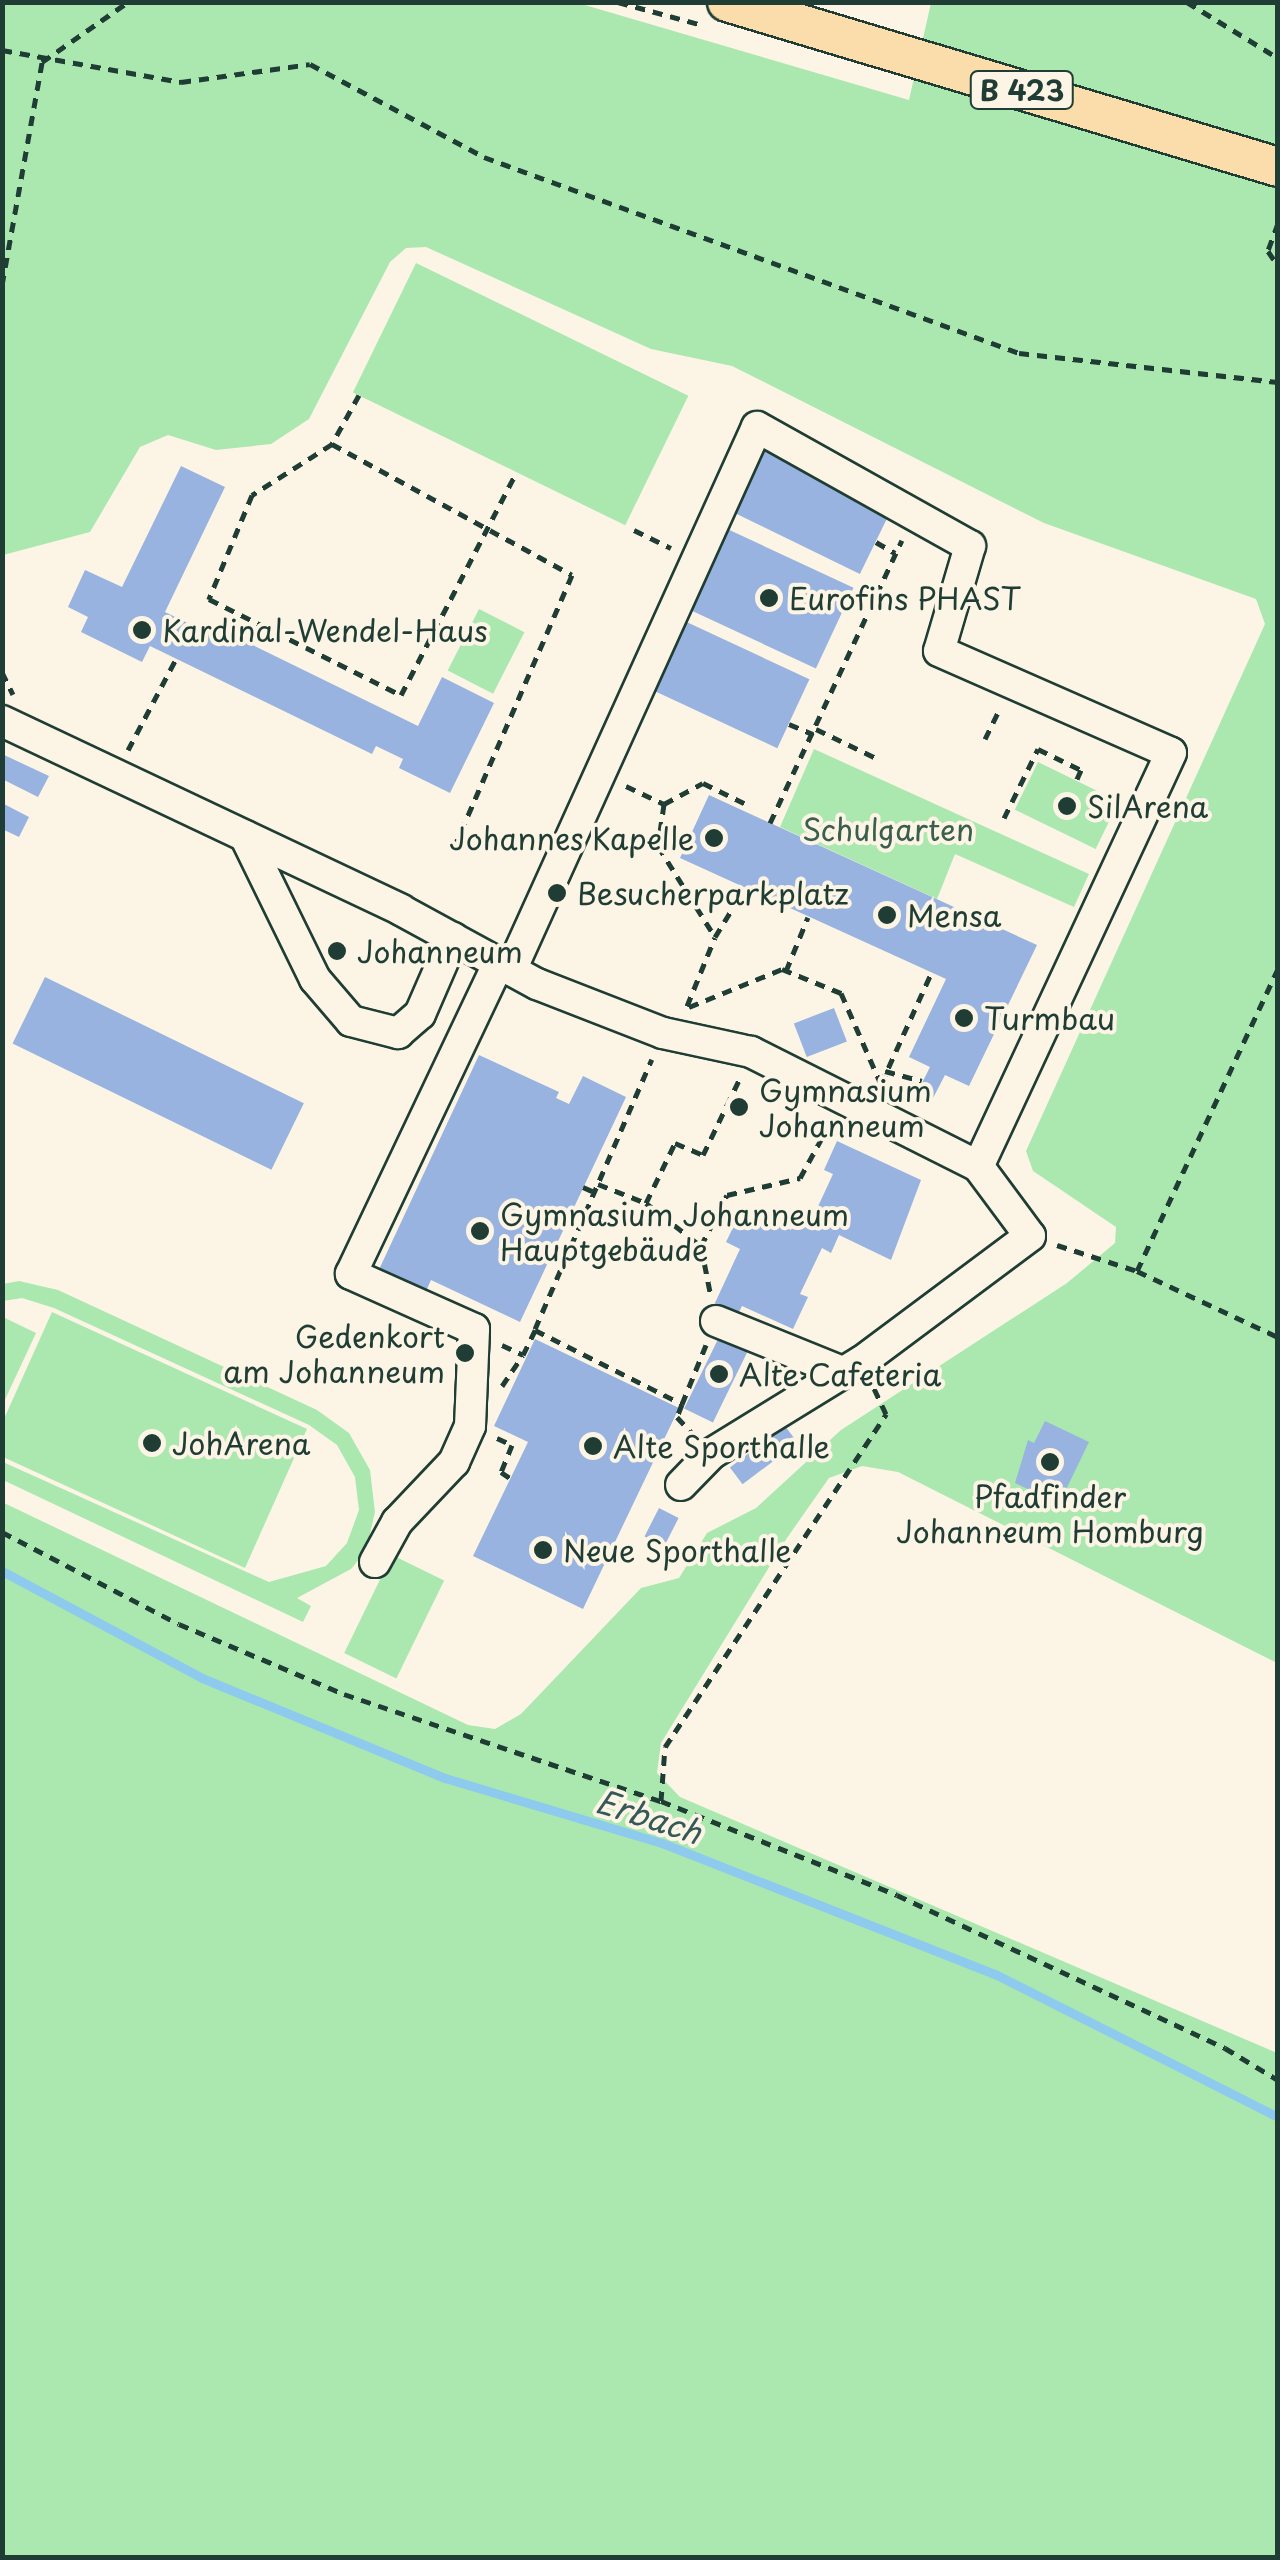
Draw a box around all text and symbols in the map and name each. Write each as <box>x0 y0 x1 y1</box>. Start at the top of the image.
road number: B 423 <box>967 67 1077 113</box>
place label: Eurofins PHAST <box>789 580 1021 616</box>
marker: Eurofins PHAST <box>758 587 780 609</box>
place label: Kardinal-Wendel-Haus <box>162 612 488 648</box>
marker: Kardinal-Wendel-Haus <box>131 619 153 641</box>
place label: SilArena <box>1087 788 1208 824</box>
marker: SilArena <box>1056 795 1078 817</box>
park label: Schulgarten <box>802 811 974 847</box>
place label: Johannes Kapelle <box>446 820 694 856</box>
marker: Johannes Kapelle <box>703 827 725 849</box>
place label: Besucherparkplatz <box>577 875 849 911</box>
marker: Besucherparkplatz <box>546 882 568 904</box>
place label: Mensa <box>907 897 1001 933</box>
marker: Mensa <box>876 904 898 926</box>
place label: Johanneum <box>357 933 523 969</box>
marker: Johanneum <box>326 940 348 962</box>
place label: Turmbau <box>984 1000 1115 1036</box>
marker: Turmbau <box>953 1007 975 1029</box>
place label: Gymnasium Johanneum <box>759 1072 932 1142</box>
marker: Gymnasium Johanneum <box>728 1096 750 1118</box>
place label: Gymnasium Johanneum Hauptgebäude <box>500 1196 848 1266</box>
marker: Gymnasium Johanneum Hauptgebäude <box>469 1220 491 1242</box>
place label: Gedenkort am Johanneum <box>224 1318 445 1388</box>
marker: Gedenkort am Johanneum <box>454 1342 476 1364</box>
place label: Alte Cafeteria <box>739 1356 943 1392</box>
marker: Alte Cafeteria <box>708 1363 730 1385</box>
place label: JohArena <box>172 1425 310 1461</box>
place label: Alte Sporthalle <box>613 1428 831 1464</box>
marker: JohArena <box>141 1432 163 1454</box>
marker: Alte Sporthalle <box>582 1435 604 1457</box>
marker: Pfadfinder Johanneum Homburg <box>1039 1451 1061 1473</box>
place label: Pfadfinder Johanneum Homburg <box>896 1478 1204 1548</box>
place label: Neue Sporthalle <box>563 1532 792 1568</box>
marker: Neue Sporthalle <box>532 1539 554 1561</box>
water label: Erbach <box>592 1781 706 1851</box>

